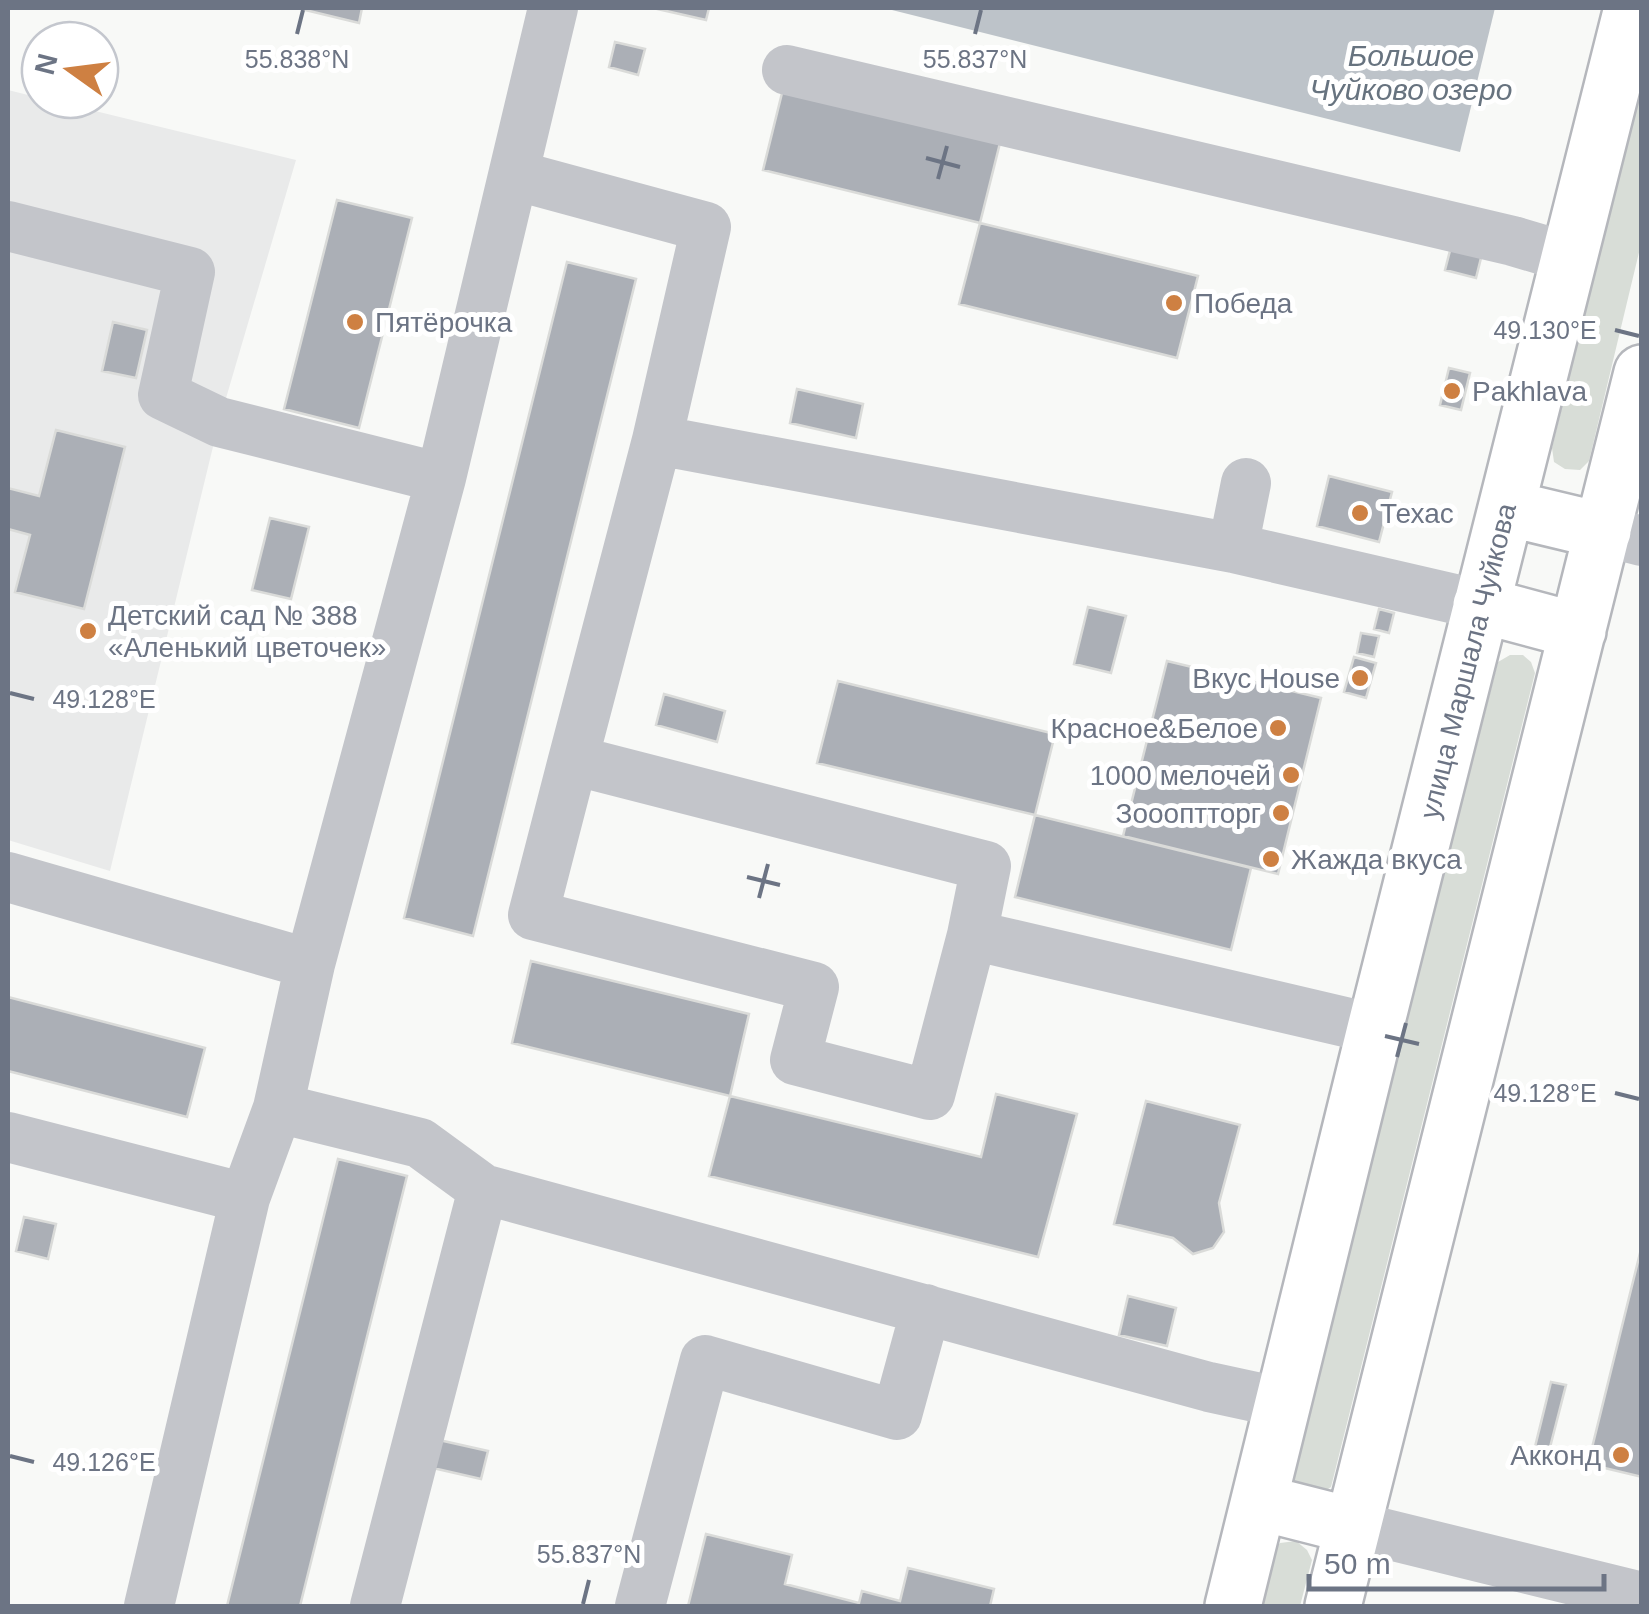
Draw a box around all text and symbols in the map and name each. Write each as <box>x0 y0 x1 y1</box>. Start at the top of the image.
north arrow <box>20 20 120 120</box>
water label: Большое Чуйково озеро <box>1310 39 1512 106</box>
text: 55.838°N <box>245 45 349 73</box>
text: 55.837°N <box>923 45 1027 73</box>
text: N <box>29 51 64 78</box>
place label: Победа <box>1194 288 1293 319</box>
marker: Победа <box>1163 292 1185 314</box>
place label: Пятёрочка <box>375 307 513 338</box>
marker: Пятёрочка <box>344 311 366 333</box>
text: 49.130°E <box>1493 316 1597 344</box>
place label: Pakhlava <box>1472 376 1588 407</box>
marker: Pakhlava <box>1441 380 1463 402</box>
place label: Техас <box>1380 498 1454 529</box>
street label: улица Маршала Чуйкова <box>1414 500 1522 822</box>
marker: Техас <box>1349 502 1371 524</box>
place label: Детский сад № 388 «Аленький цветочек» <box>108 600 386 663</box>
marker: Детский сад № 388 «Аленький цветочек» <box>77 620 99 642</box>
place label: Вкус House <box>1192 663 1340 694</box>
marker: Вкус House <box>1349 667 1371 689</box>
text: 49.128°E <box>52 685 156 713</box>
place label: Красное&Белое <box>1050 713 1258 744</box>
marker: Красное&Белое <box>1267 717 1289 739</box>
place label: 1000 мелочей <box>1090 760 1271 791</box>
marker: 1000 мелочей <box>1280 764 1302 786</box>
place label: Зоооптторг <box>1116 798 1261 829</box>
marker: Зоооптторг <box>1270 802 1292 824</box>
place label: Жажда вкуса <box>1291 844 1462 875</box>
marker: Жажда вкуса <box>1260 848 1282 870</box>
text: 49.128°E <box>1493 1079 1597 1107</box>
place label: Акконд <box>1510 1440 1601 1471</box>
marker: Акконд <box>1610 1444 1632 1466</box>
text: 49.126°E <box>52 1448 156 1476</box>
scale bar <box>1309 1529 1604 1591</box>
text: 55.837°N <box>537 1540 641 1568</box>
text: 50 m <box>1324 1547 1391 1580</box>

